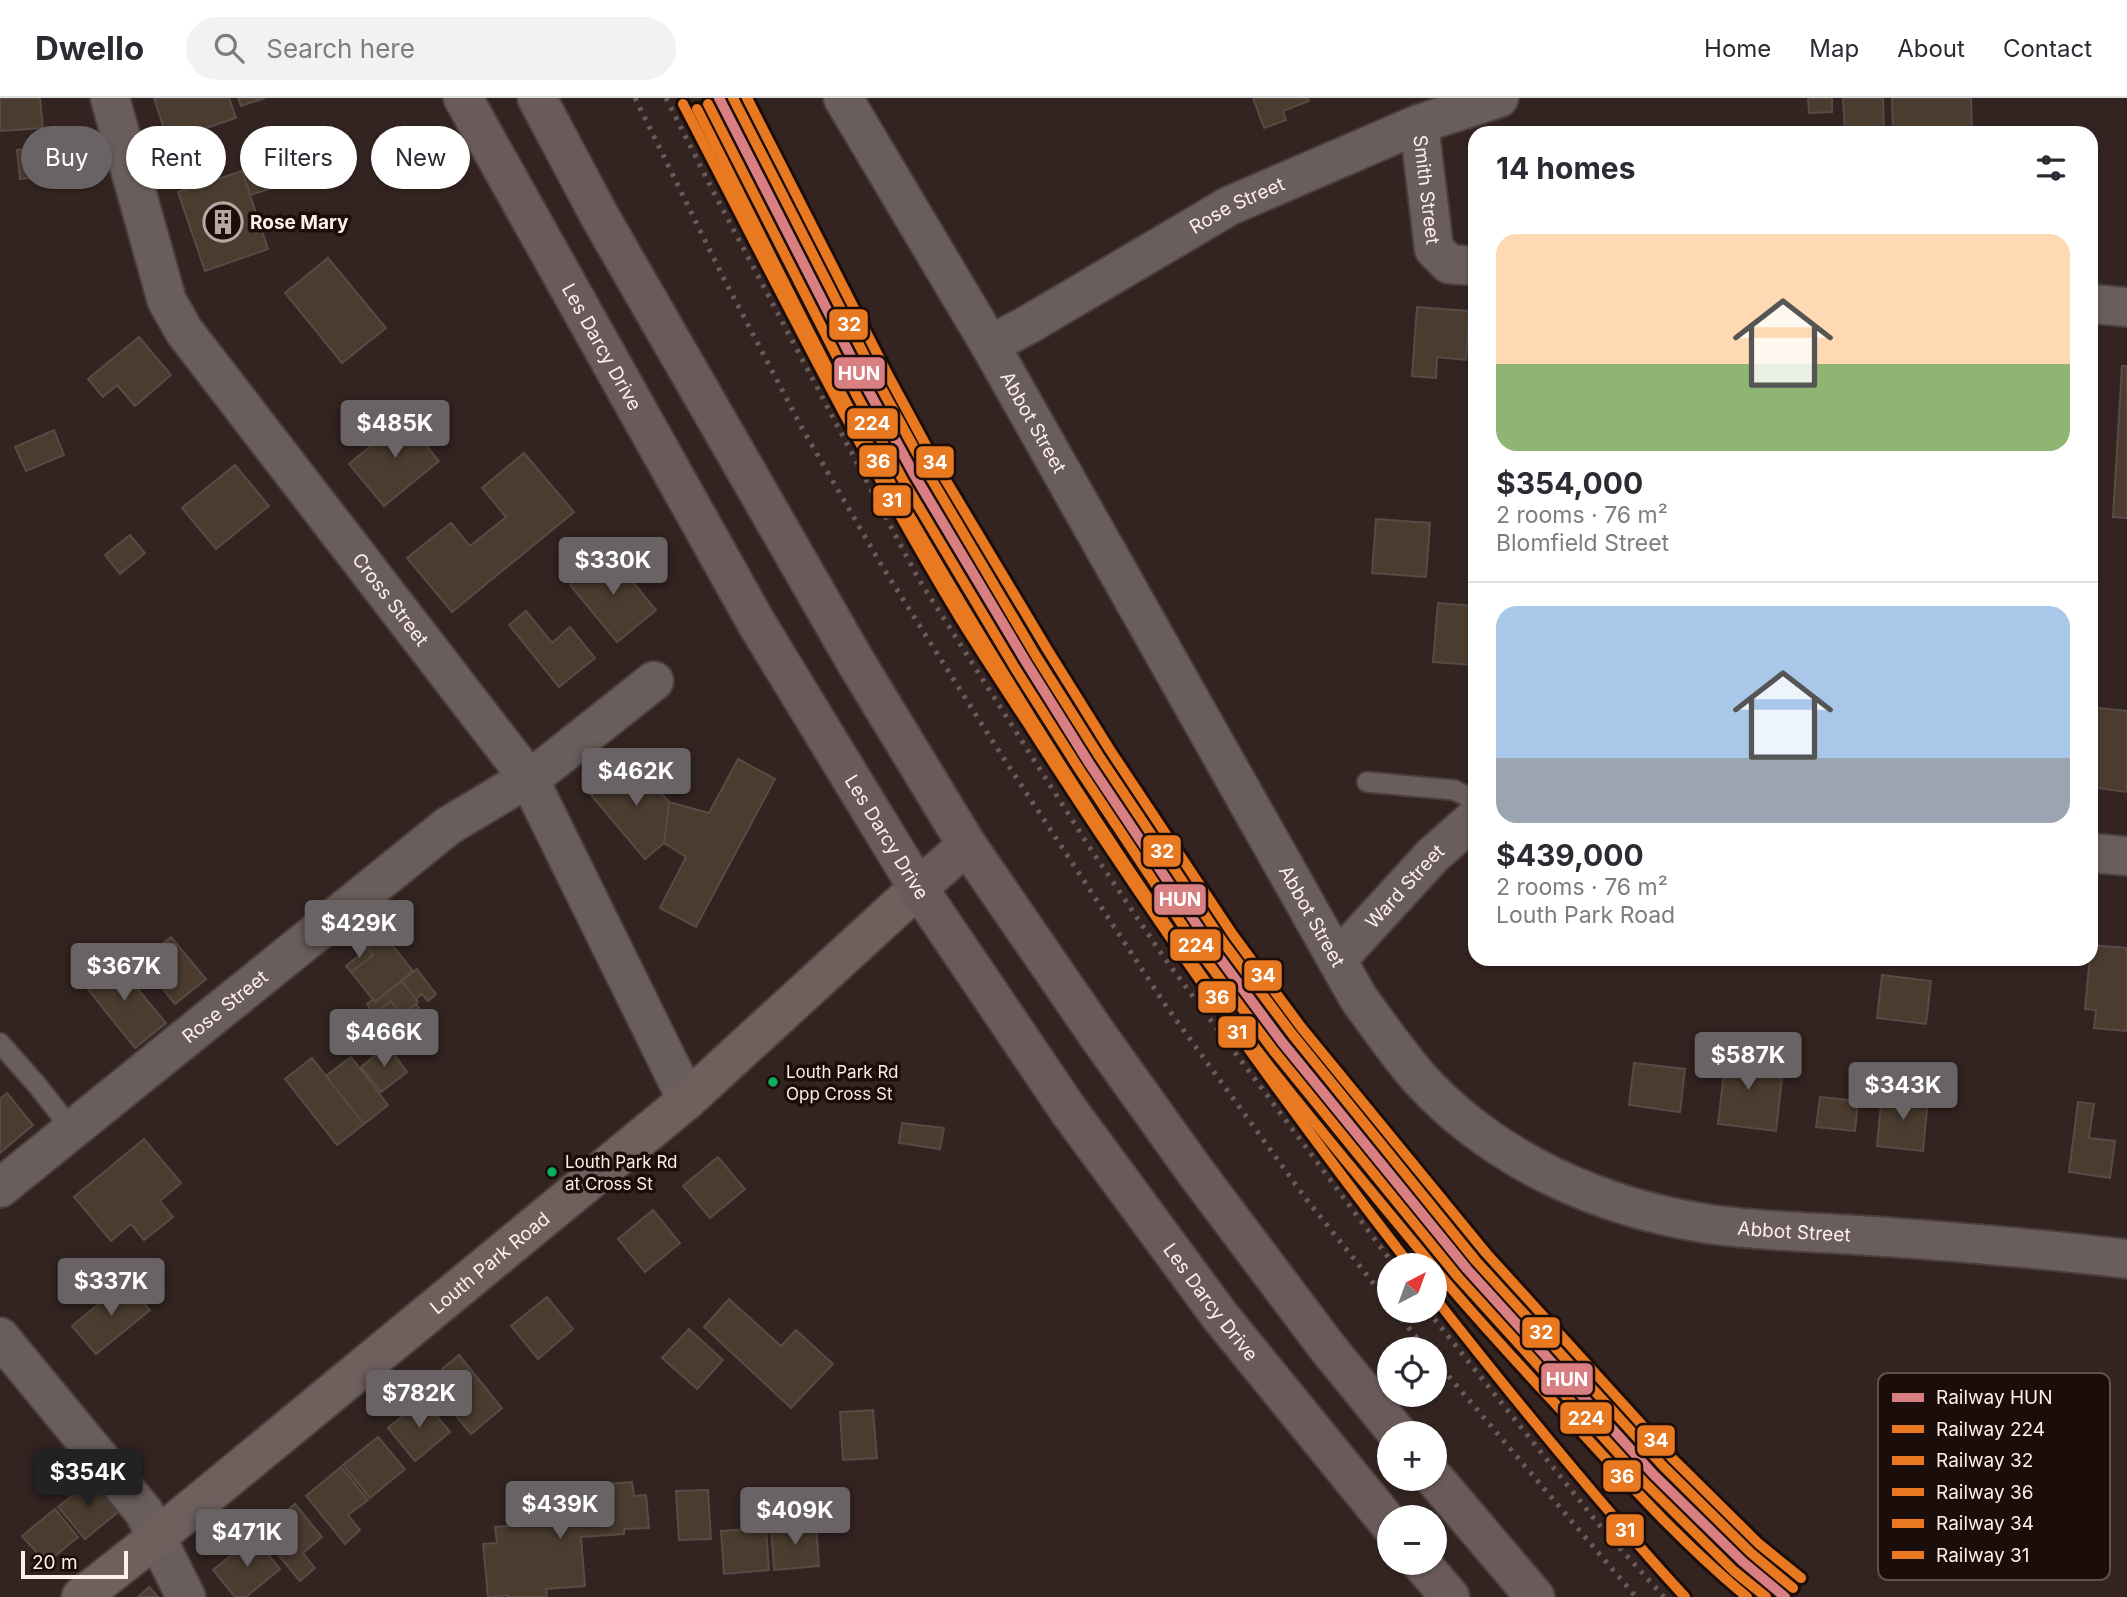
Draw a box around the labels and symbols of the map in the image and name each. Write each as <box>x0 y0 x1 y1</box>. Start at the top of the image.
street label: Smith Street <box>1409 134 1445 245</box>
street label: Rose Street <box>1185 172 1288 238</box>
building icon: Rose Mary <box>202 201 244 243</box>
place label: Rose Mary <box>250 211 349 234</box>
street label: Les Darcy Drive <box>557 279 647 414</box>
line badge: 32 <box>828 308 869 341</box>
text: 32 <box>837 313 861 336</box>
line badge: HUN <box>833 356 886 390</box>
text: HUN <box>838 362 880 385</box>
street label: Abbot Street <box>996 367 1071 477</box>
pin: $485K <box>346 400 444 460</box>
line badge: 224 <box>846 407 899 440</box>
text: 224 <box>854 412 890 435</box>
line badge: 36 <box>858 444 898 478</box>
line badge: 34 <box>915 445 955 479</box>
text: 36 <box>866 450 890 473</box>
text: 34 <box>922 451 948 474</box>
line badge: 31 <box>872 484 912 517</box>
text: 31 <box>882 489 902 512</box>
pin: $330K <box>564 538 662 597</box>
street label: Cross Street <box>348 548 434 650</box>
pin: $462K <box>587 748 685 808</box>
street label: Les Darcy Drive <box>840 770 934 904</box>
line badge: 32 <box>1142 834 1182 868</box>
street label: Ward Street <box>1360 839 1449 933</box>
text: 32 <box>1150 840 1174 863</box>
street label: Abbot Street <box>1274 861 1350 971</box>
line badge: HUN <box>1153 883 1207 916</box>
text: HUN <box>1159 888 1201 911</box>
pin: $429K <box>310 900 408 960</box>
line badge: 224 <box>1169 928 1222 962</box>
text: 224 <box>1178 934 1214 957</box>
pin: $367K <box>75 944 173 1003</box>
line badge: 34 <box>1243 959 1283 992</box>
text: 34 <box>1250 964 1276 987</box>
street label: Rose Street <box>177 965 272 1048</box>
line badge: 36 <box>1197 980 1237 1014</box>
text: 36 <box>1205 986 1229 1009</box>
pin: $466K <box>335 1010 433 1069</box>
line badge: 31 <box>1217 1015 1257 1049</box>
text: 31 <box>1227 1021 1247 1044</box>
pin: $587K <box>1699 1032 1797 1092</box>
place label: Louth Park Rd Opp Cross St <box>786 1062 899 1104</box>
pin: $343K <box>1854 1062 1952 1122</box>
marker: Louth Park Rd Opp Cross St <box>766 1075 780 1089</box>
place label: Louth Park Rd at Cross St <box>565 1152 678 1194</box>
marker: Louth Park Rd at Cross St <box>545 1165 559 1179</box>
street label: Louth Park Road <box>425 1207 554 1319</box>
street label: Abbot Street <box>1737 1216 1851 1246</box>
street label: Les Darcy Drive <box>1159 1238 1263 1365</box>
north arrow <box>1377 1253 1447 1323</box>
pin: $337K <box>62 1258 160 1318</box>
line badge: 32 <box>1521 1316 1561 1349</box>
text: 32 <box>1529 1321 1553 1344</box>
line badge: HUN <box>1540 1362 1594 1396</box>
text: HUN <box>1546 1368 1588 1391</box>
pin: $782K <box>370 1370 468 1430</box>
legend <box>1878 1373 2110 1580</box>
text: Railway HUN <box>1936 1386 2053 1409</box>
line badge: 224 <box>1559 1401 1613 1435</box>
text: 224 <box>1568 1407 1604 1430</box>
text: Railway 224 <box>1936 1418 2045 1441</box>
line badge: 34 <box>1636 1424 1676 1457</box>
text: 34 <box>1643 1429 1669 1452</box>
text: Railway 32 <box>1936 1449 2033 1472</box>
pin: $354K <box>39 1450 137 1509</box>
line badge: 36 <box>1602 1459 1642 1493</box>
text: 36 <box>1610 1465 1634 1488</box>
text: Railway 36 <box>1936 1481 2034 1504</box>
pin: $439K <box>511 1482 609 1541</box>
pin: $409K <box>746 1488 844 1547</box>
pin: $471K <box>198 1510 296 1569</box>
text: Railway 34 <box>1936 1512 2034 1535</box>
line badge: 31 <box>1605 1513 1645 1547</box>
text: 31 <box>1615 1519 1635 1542</box>
text: Railway 31 <box>1936 1544 2029 1567</box>
scale bar <box>21 1548 128 1580</box>

